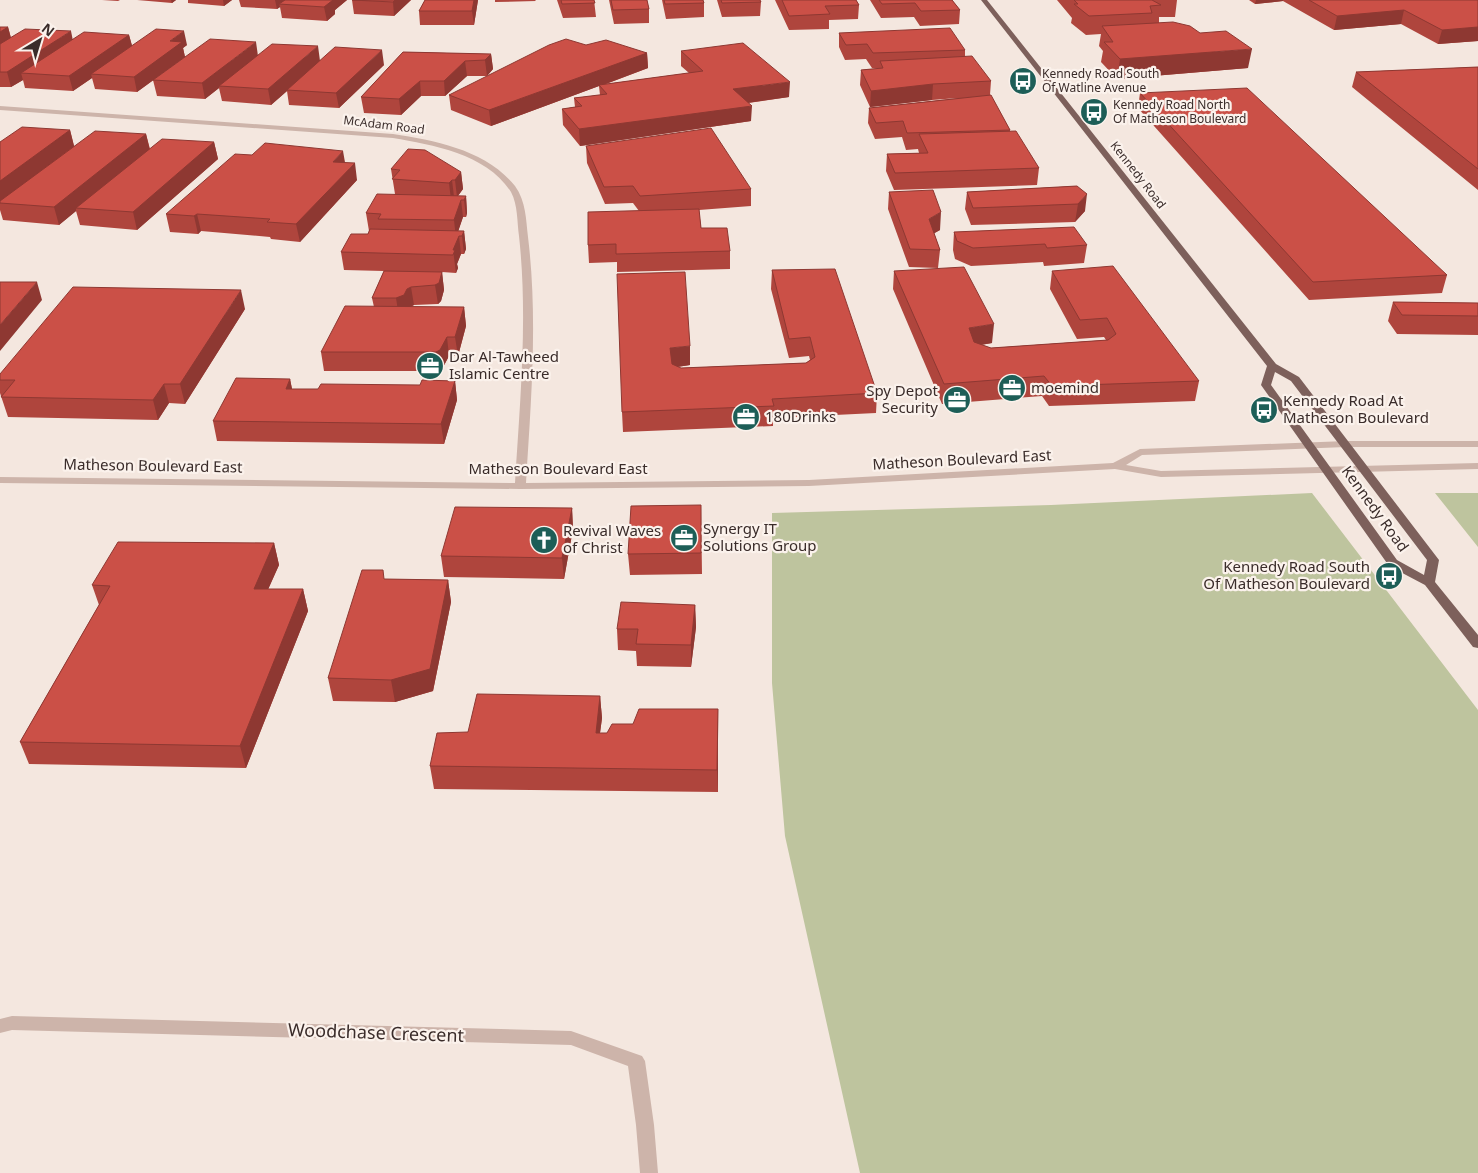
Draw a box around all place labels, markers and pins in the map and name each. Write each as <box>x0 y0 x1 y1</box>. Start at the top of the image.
place label: Kennedy Road South Of Watline Avenue <box>1042 65 1159 96</box>
bus stop icon: Kennedy Road South Of Watline Avenue <box>1008 66 1038 96</box>
place label: Kennedy Road North Of Matheson Boulevard <box>1113 96 1246 127</box>
bus stop icon: Kennedy Road North Of Matheson Boulevard <box>1079 97 1109 127</box>
place label: Dar Al-Tawheed Islamic Centre <box>449 346 559 383</box>
office icon: Dar Al-Tawheed Islamic Centre <box>415 351 445 381</box>
office icon: moemind <box>997 373 1027 403</box>
place label: moemind <box>1031 377 1099 397</box>
place label: Spy Depot Security <box>866 380 939 417</box>
office icon: Spy Depot Security <box>942 385 972 415</box>
place label: Kennedy Road At Matheson Boulevard <box>1283 390 1429 427</box>
bus stop icon: Kennedy Road At Matheson Boulevard <box>1249 395 1279 425</box>
office icon: 180Drinks <box>731 402 761 432</box>
place label: 180Drinks <box>765 406 836 426</box>
place label: Synergy IT Solutions Group <box>703 518 817 555</box>
place label: Revival Waves of Christ <box>563 520 661 557</box>
office icon: Synergy IT Solutions Group <box>669 523 699 553</box>
church icon: Revival Waves of Christ <box>529 525 559 555</box>
place label: Kennedy Road South Of Matheson Boulevard <box>1203 556 1370 593</box>
bus stop icon: Kennedy Road South Of Matheson Boulevard <box>1374 561 1404 591</box>

